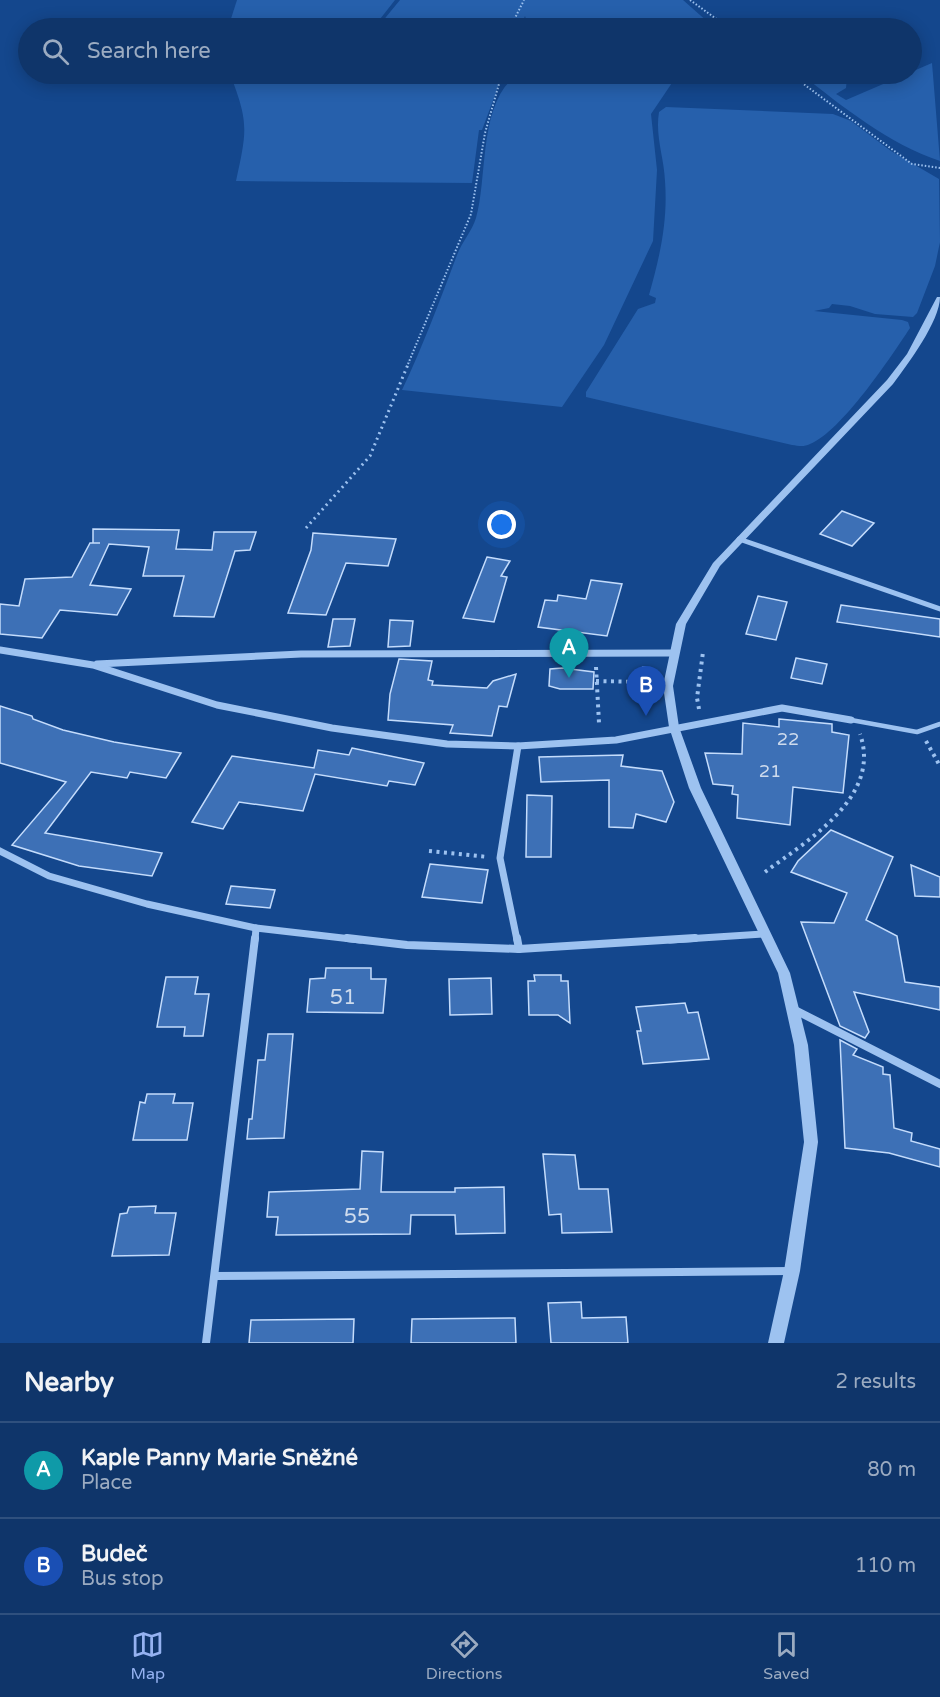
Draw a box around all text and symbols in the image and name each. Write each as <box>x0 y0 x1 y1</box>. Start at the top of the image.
search box <box>18 18 922 84</box>
icon: search <box>39 35 72 68</box>
text: Search here <box>87 38 211 64</box>
your location <box>487 510 516 539</box>
pin: A <box>550 628 588 678</box>
pin: B <box>626 666 666 716</box>
house number: 22 <box>777 728 799 750</box>
house number: 21 <box>759 760 781 782</box>
house number: 51 <box>330 985 356 1010</box>
house number: 55 <box>344 1204 370 1229</box>
text: Nearby <box>24 1367 114 1398</box>
text: 2 results <box>836 1370 916 1394</box>
text: Kaple Panny Marie Sněžné <box>81 1445 358 1471</box>
text: A <box>36 1458 51 1482</box>
text: 80 m <box>867 1458 916 1482</box>
text: Place <box>81 1471 132 1495</box>
text: Budeč <box>81 1541 148 1567</box>
text: B <box>37 1554 50 1578</box>
text: 110 m <box>855 1554 916 1578</box>
text: Bus stop <box>81 1567 164 1591</box>
tab: Map <box>130 1628 165 1684</box>
tab: Directions <box>426 1628 502 1684</box>
tab: Saved <box>763 1628 810 1684</box>

